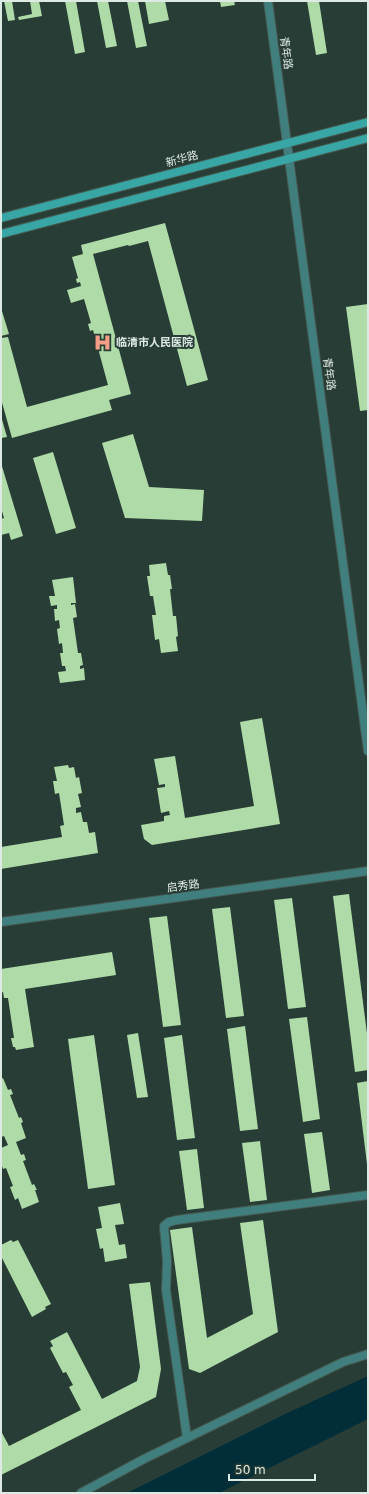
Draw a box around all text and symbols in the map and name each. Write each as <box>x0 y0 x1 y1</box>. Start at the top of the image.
street label: 青年路 <box>277 36 295 70</box>
street label: 新华路 <box>164 148 200 170</box>
hospital icon: 临清市人民医院 <box>93 332 113 352</box>
place label: 临清市人民医院 <box>116 336 193 349</box>
street label: 青年路 <box>320 357 338 391</box>
street label: 启秀路 <box>166 877 200 895</box>
scale bar <box>229 1456 315 1482</box>
text: 50 m <box>235 1463 266 1477</box>

